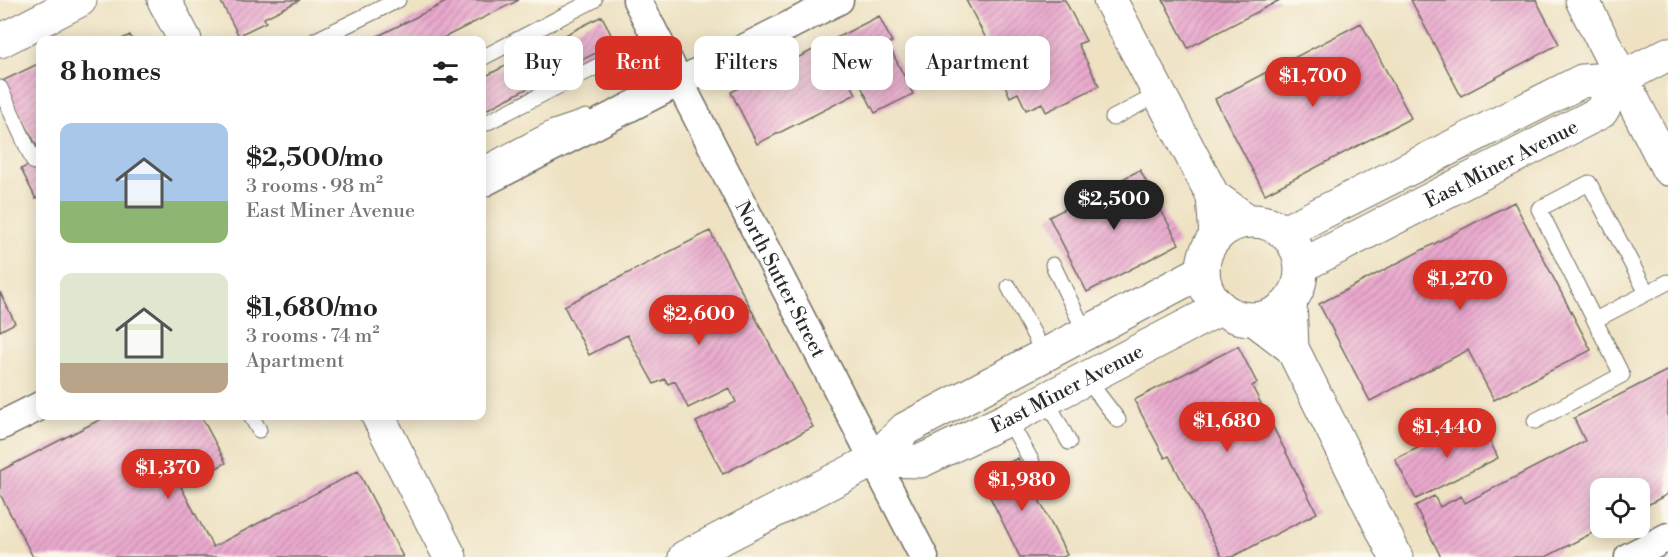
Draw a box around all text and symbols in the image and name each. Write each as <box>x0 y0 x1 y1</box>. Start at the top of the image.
chip: Buy <box>504 36 583 90</box>
chip: Rent <box>595 36 682 90</box>
chip: Filters <box>694 36 799 90</box>
chip: New <box>811 36 893 90</box>
chip: Apartment <box>905 36 1050 90</box>
text: 8 homes <box>60 56 161 88</box>
icon: filters <box>429 56 462 89</box>
pin: $1,700 <box>1264 57 1362 108</box>
text: $1,700 <box>1279 64 1347 89</box>
street label: East Miner Avenue <box>1421 115 1583 214</box>
text: $2,500/mo <box>246 142 384 174</box>
icon: home <box>108 147 180 219</box>
text: 3 rooms · 98 m² <box>246 174 383 199</box>
pin: $2,500 <box>1065 180 1163 231</box>
text: $2,500 <box>1078 187 1150 212</box>
street label: North Sutter Street <box>729 197 830 362</box>
text: East Miner Avenue <box>246 199 415 224</box>
pin: $1,270 <box>1411 260 1509 311</box>
text: $1,270 <box>1427 267 1493 292</box>
text: $1,680/mo <box>246 292 378 324</box>
pin: $2,600 <box>650 295 748 346</box>
icon: home <box>108 297 180 369</box>
text: $2,600 <box>663 302 735 327</box>
text: 3 rooms · 74 m² <box>246 324 379 349</box>
street label: East Miner Avenue <box>987 339 1148 440</box>
text: Apartment <box>246 349 344 374</box>
pin: $1,680 <box>1178 402 1276 453</box>
pin: $1,440 <box>1398 408 1496 459</box>
text: $1,680 <box>1193 409 1261 434</box>
text: $1,440 <box>1412 415 1482 440</box>
pin: $1,370 <box>119 449 217 500</box>
text: $1,370 <box>135 456 201 481</box>
pin: $1,980 <box>973 461 1071 512</box>
text: $1,980 <box>988 468 1056 493</box>
map controls <box>1590 478 1650 538</box>
button: locate <box>1590 478 1650 538</box>

